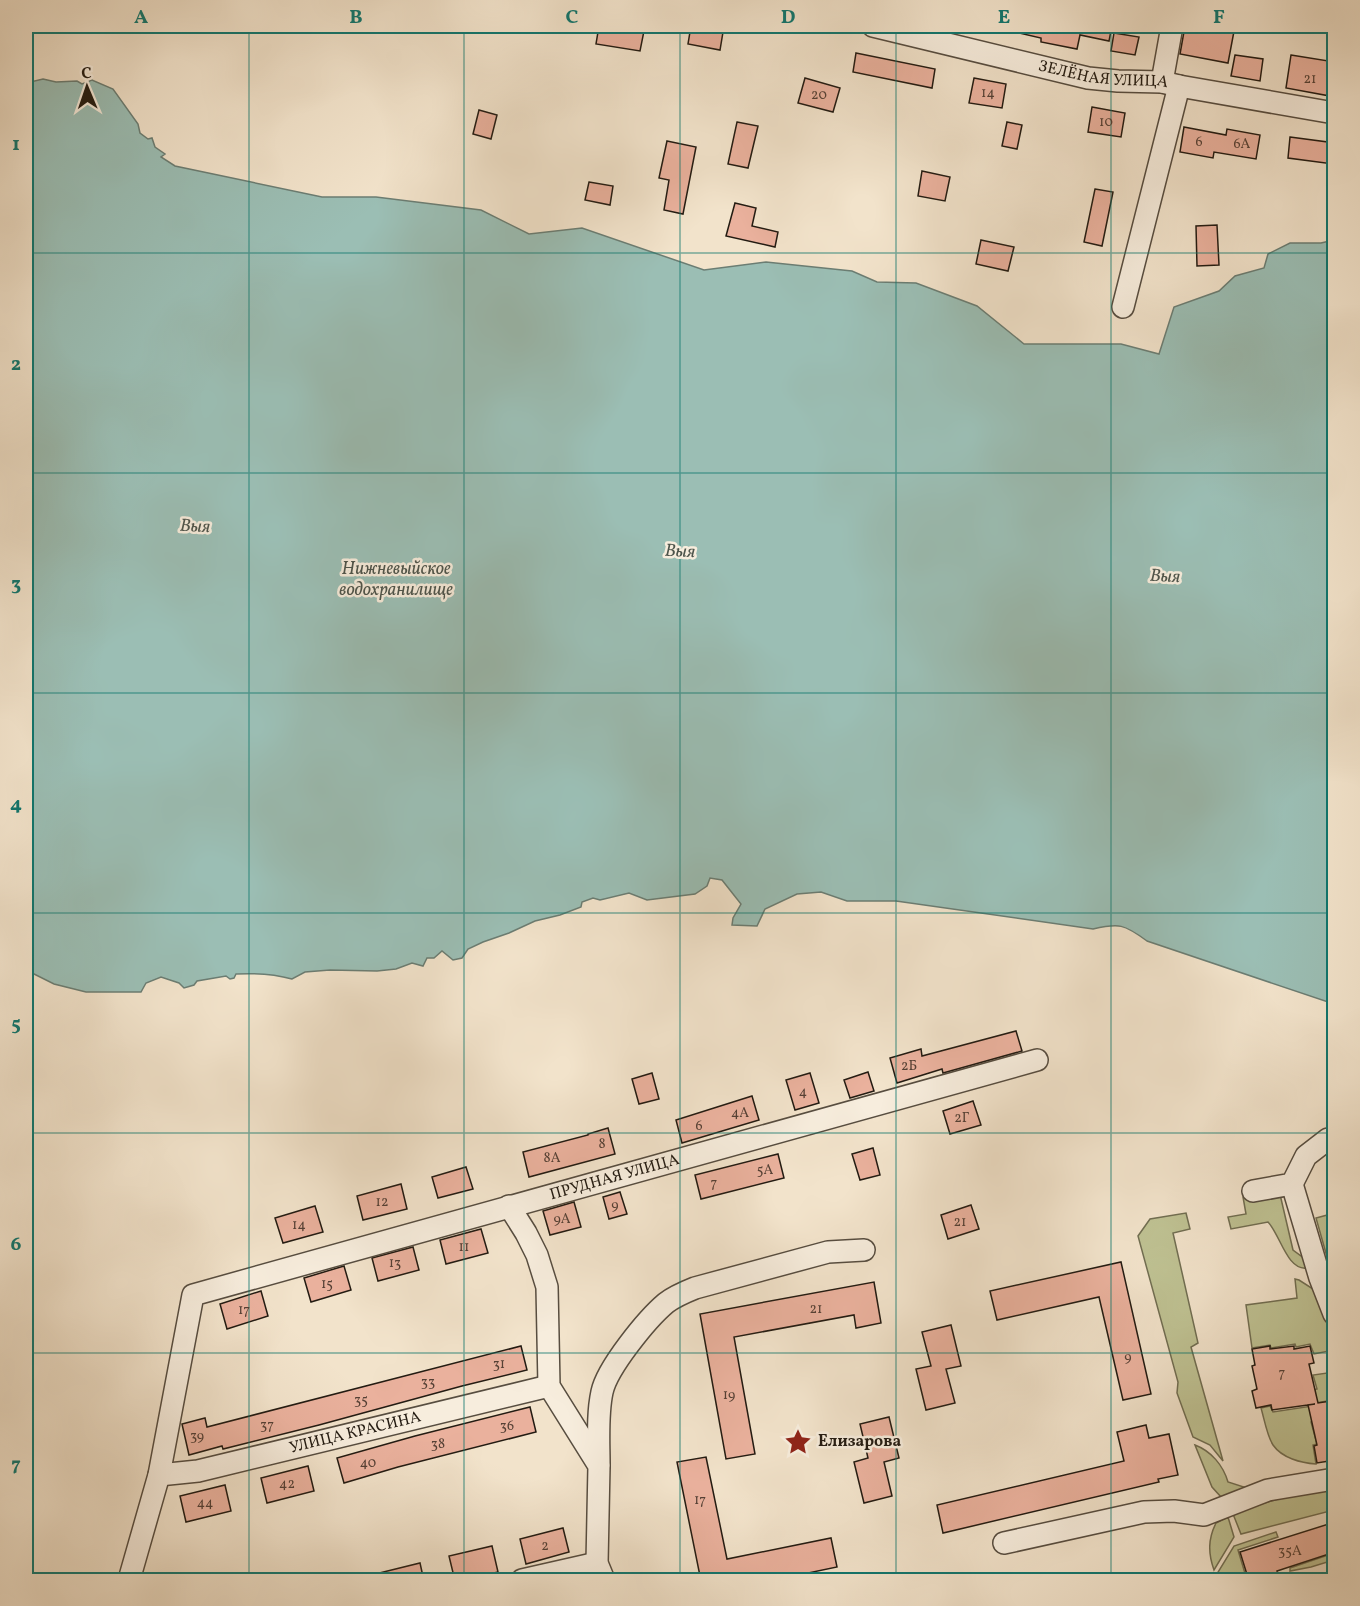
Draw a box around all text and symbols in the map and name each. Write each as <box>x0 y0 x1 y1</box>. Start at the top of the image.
text: A <box>134 4 148 32</box>
text: B <box>349 4 363 32</box>
text: C <box>566 4 579 32</box>
text: D <box>781 4 795 32</box>
text: E <box>998 4 1010 32</box>
text: F <box>1213 4 1225 32</box>
street label: ЗЕЛЁНАЯ УЛИЦА <box>1036 55 1171 94</box>
north arrow <box>57 57 117 117</box>
text: С <box>81 63 92 85</box>
house number: 21 <box>1304 70 1316 89</box>
house number: 14 <box>981 84 995 103</box>
house number: 20 <box>811 86 827 105</box>
house number: 10 <box>1099 113 1113 132</box>
text: 1 <box>12 131 20 159</box>
house number: 6 <box>1195 133 1203 152</box>
house number: 6А <box>1234 135 1251 154</box>
text: 2 <box>11 351 21 379</box>
water label: Выя <box>179 514 211 540</box>
water label: Выя <box>664 539 696 565</box>
water label: Нижневыйское водохранилище <box>339 557 453 603</box>
water label: Выя <box>1149 564 1181 590</box>
text: 3 <box>11 571 21 599</box>
text: 4 <box>10 791 22 819</box>
text: 5 <box>11 1011 21 1039</box>
house number: 2Б <box>901 1057 917 1076</box>
house number: 4 <box>799 1083 807 1102</box>
house number: 4А <box>731 1104 749 1123</box>
house number: 2Г <box>954 1109 970 1128</box>
house number: 6 <box>695 1117 703 1136</box>
house number: 8 <box>598 1135 606 1154</box>
house number: 8А <box>544 1149 561 1168</box>
street label: ПРУДНАЯ УЛИЦА <box>547 1149 682 1206</box>
house number: 5А <box>757 1161 773 1180</box>
house number: 7 <box>711 1174 718 1193</box>
house number: 12 <box>376 1193 388 1212</box>
house number: 9 <box>611 1196 619 1215</box>
house number: 9А <box>553 1210 571 1229</box>
house number: 21 <box>954 1213 966 1232</box>
house number: 14 <box>292 1216 306 1235</box>
text: 6 <box>11 1231 22 1259</box>
house number: 11 <box>459 1238 469 1257</box>
house number: 13 <box>389 1254 401 1273</box>
house number: 15 <box>321 1275 333 1294</box>
house number: 21 <box>810 1300 822 1319</box>
house number: 17 <box>238 1301 250 1320</box>
house number: 9 <box>1124 1348 1132 1367</box>
house number: 31 <box>493 1355 505 1374</box>
house number: 7 <box>1279 1364 1286 1383</box>
house number: 33 <box>421 1373 435 1392</box>
house number: 19 <box>723 1386 735 1405</box>
house number: 35 <box>354 1391 368 1410</box>
street label: УЛИЦА КРАСИНА <box>287 1406 423 1459</box>
house number: 37 <box>260 1416 274 1435</box>
house number: 36 <box>500 1417 514 1436</box>
house number: 39 <box>190 1427 204 1446</box>
place icon: Елизарова <box>783 1427 813 1457</box>
place label: Елизарова <box>818 1431 901 1453</box>
house number: 38 <box>431 1435 445 1454</box>
text: 7 <box>11 1451 21 1479</box>
house number: 40 <box>360 1454 376 1473</box>
house number: 42 <box>279 1475 295 1494</box>
house number: 17 <box>694 1491 706 1510</box>
house number: 44 <box>197 1494 213 1513</box>
house number: 2 <box>541 1537 549 1556</box>
house number: 35А <box>1278 1542 1302 1561</box>

